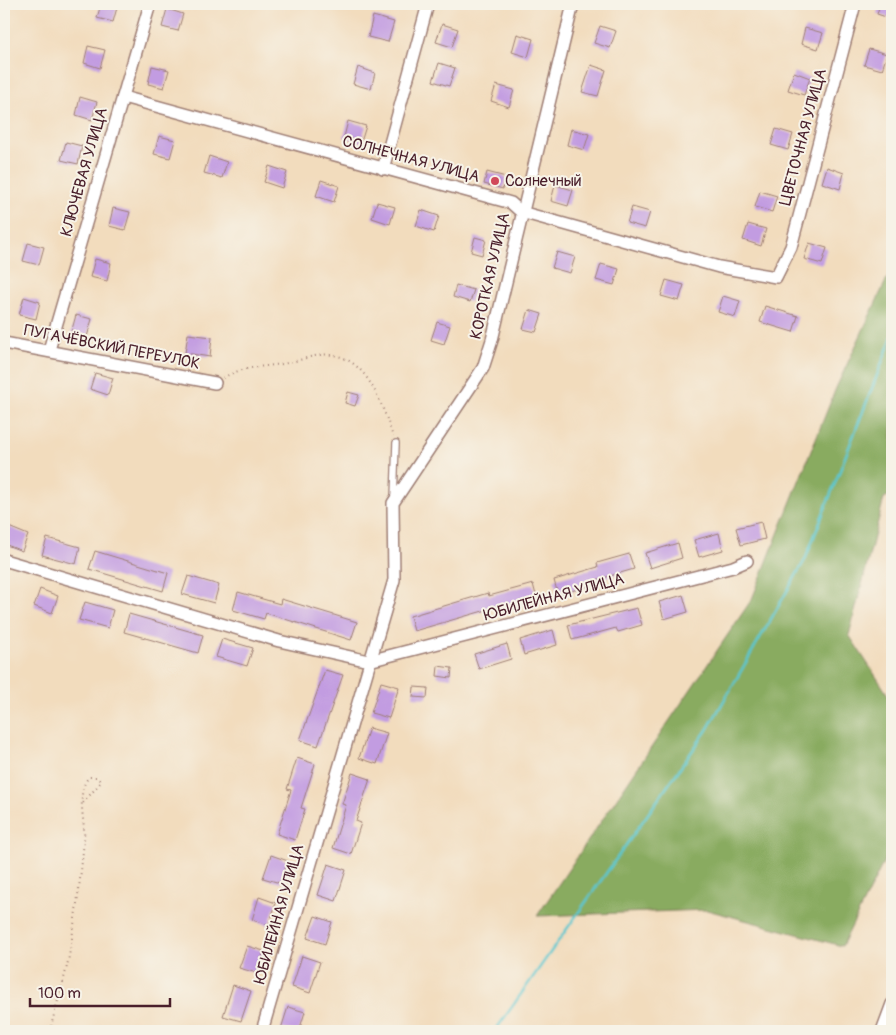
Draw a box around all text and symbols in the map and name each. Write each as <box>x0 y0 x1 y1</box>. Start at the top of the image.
street label: ЦВЕТОЧНАЯ УЛИЦА <box>775 66 831 208</box>
street label: КЛЮЧЕВАЯ УЛИЦА <box>56 105 112 239</box>
street label: СОЛНЕЧНАЯ УЛИЦА <box>340 131 482 187</box>
place label: Солнечный <box>505 171 582 191</box>
marker: Солнечный <box>489 175 501 187</box>
street label: КОРОТКАЯ УЛИЦА <box>466 211 514 341</box>
street label: ПУГАЧЁВСКИЙ ПЕРЕУЛОК <box>22 320 202 374</box>
street label: ЮБИЛЕЙНАЯ УЛИЦА <box>482 569 626 625</box>
street label: ЮБИЛЕЙНАЯ УЛИЦА <box>250 842 308 986</box>
scale bar <box>30 975 170 1007</box>
text: 100 m <box>38 984 81 1003</box>

